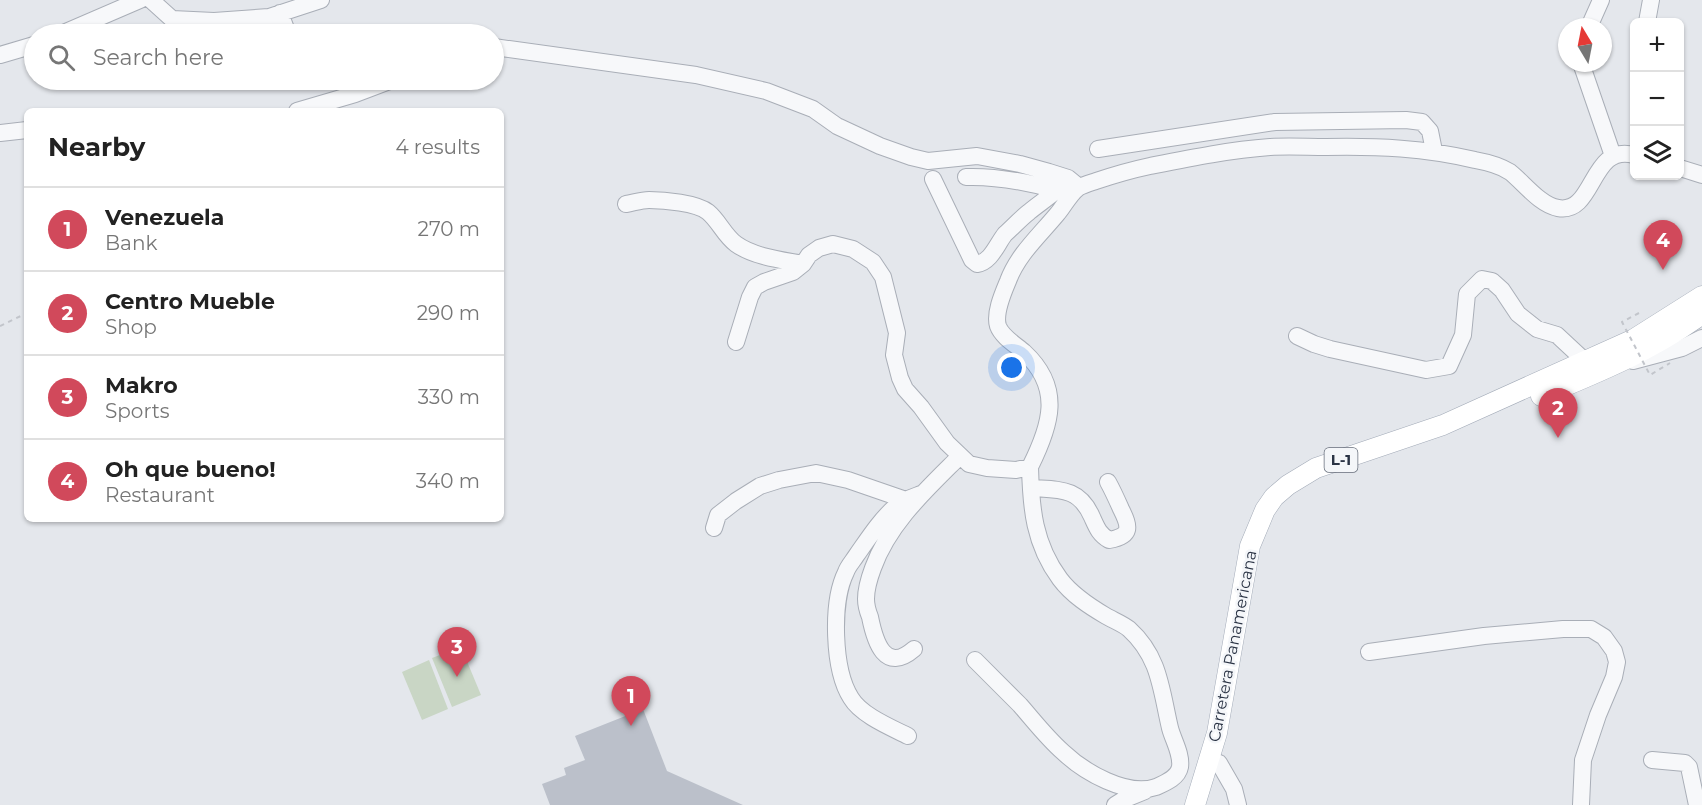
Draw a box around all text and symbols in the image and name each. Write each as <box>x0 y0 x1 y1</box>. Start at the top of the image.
north arrow <box>1558 18 1612 72</box>
map controls <box>1630 18 1684 180</box>
button: + <box>1630 18 1684 72</box>
search box <box>24 24 504 90</box>
icon: search <box>45 41 78 74</box>
text: Search here <box>93 44 224 71</box>
button: − <box>1630 72 1684 126</box>
button: layers <box>1630 126 1684 180</box>
text: Nearby <box>48 131 145 163</box>
text: 4 results <box>395 135 480 159</box>
text: Venezuela <box>105 204 224 231</box>
text: 1 <box>64 217 71 241</box>
text: 270 m <box>418 217 480 241</box>
pin: 4 <box>1644 220 1682 270</box>
text: Bank <box>105 231 157 255</box>
text: Centro Mueble <box>105 288 275 315</box>
text: 2 <box>62 301 73 325</box>
text: 290 m <box>417 301 480 325</box>
text: Shop <box>105 315 157 339</box>
your location <box>997 353 1026 382</box>
text: Makro <box>105 372 178 399</box>
text: 3 <box>62 385 73 409</box>
text: 330 m <box>418 385 480 409</box>
pin: 2 <box>1538 388 1578 438</box>
text: Sports <box>105 399 170 423</box>
road number: L-1 <box>1324 448 1358 472</box>
text: Oh que bueno! <box>105 456 276 483</box>
text: 4 <box>61 469 74 493</box>
text: 340 m <box>416 469 480 493</box>
text: Restaurant <box>105 483 215 507</box>
street label: Carretera Panamericana <box>1205 549 1260 744</box>
pin: 3 <box>438 628 476 677</box>
pin: 1 <box>612 676 650 726</box>

